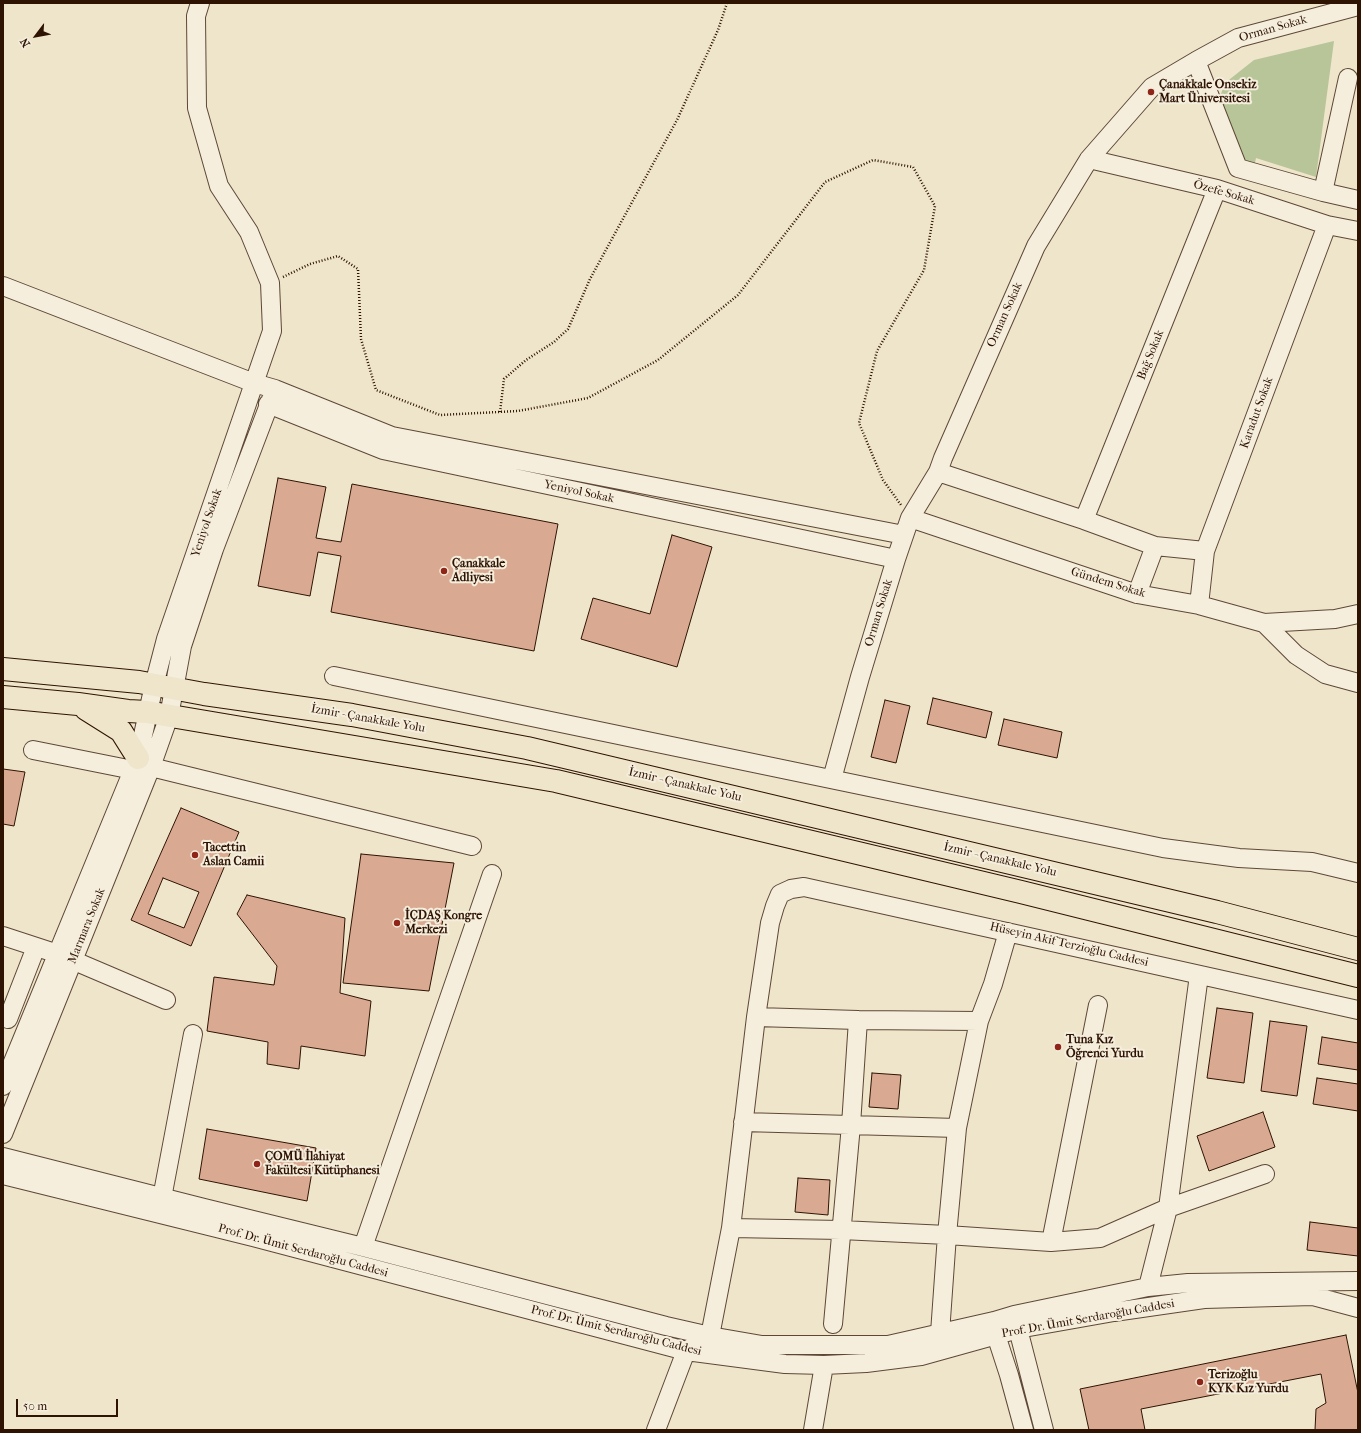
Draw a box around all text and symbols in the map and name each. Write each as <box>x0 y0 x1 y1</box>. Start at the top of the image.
street label: Orman Sokak <box>1237 12 1309 46</box>
north arrow <box>16 16 56 56</box>
text: N <box>18 36 33 50</box>
place label: Çanakkale Onsekiz Mart Üniversitesi <box>1159 78 1257 106</box>
marker: Çanakkale Onsekiz Mart Üniversitesi <box>1146 87 1156 97</box>
street label: Özefe Sokak <box>1192 177 1256 209</box>
street label: Orman Sokak <box>984 280 1026 350</box>
street label: Bağ Sokak <box>1135 328 1167 382</box>
street label: Karadut Sokak <box>1237 375 1277 451</box>
street label: Yeniyol Sokak <box>543 478 615 506</box>
street label: Yeniyol Sokak <box>189 487 225 559</box>
place label: Çanakkale Adliyesi <box>452 557 505 585</box>
street label: Gündem Sokak <box>1069 565 1147 601</box>
marker: Çanakkale Adliyesi <box>439 566 449 576</box>
street label: Orman Sokak <box>862 578 896 648</box>
street label: İzmir - Çanakkale Yolu <box>310 702 426 736</box>
street label: İzmir - Çanakkale Yolu <box>627 765 743 805</box>
street label: İzmir - Çanakkale Yolu <box>942 840 1058 880</box>
place label: Tacettin Aslan Camii <box>203 841 264 869</box>
marker: Tacettin Aslan Camii <box>190 850 200 860</box>
street label: Marmara Sokak <box>65 886 109 966</box>
place label: İÇDAŞ Kongre Merkezi <box>405 909 482 937</box>
marker: İÇDAŞ Kongre Merkezi <box>392 918 402 928</box>
street label: Hüseyin Akif Terzioğlu Caddesi <box>988 920 1150 970</box>
place label: Tuna Kız Öğrenci Yurdu <box>1066 1033 1144 1061</box>
marker: Tuna Kız Öğrenci Yurdu <box>1053 1042 1063 1052</box>
place label: ÇOMÜ İlahiyat Fakültesi Kütüphanesi <box>265 1150 380 1178</box>
marker: ÇOMÜ İlahiyat Fakültesi Kütüphanesi <box>252 1159 262 1169</box>
street label: Prof. Dr. Ümit Serdaroğlu Caddesi <box>216 1221 390 1281</box>
street label: Prof. Dr. Ümit Serdaroğlu Caddesi <box>1000 1297 1176 1341</box>
street label: Prof. Dr. Ümit Serdaroğlu Caddesi <box>529 1303 703 1359</box>
place label: Terizoğlu KYK Kız Yurdu <box>1208 1368 1289 1396</box>
marker: Terizoğlu KYK Kız Yurdu <box>1195 1377 1205 1387</box>
scale bar <box>18 1391 120 1417</box>
text: 50 m <box>23 1399 47 1413</box>

